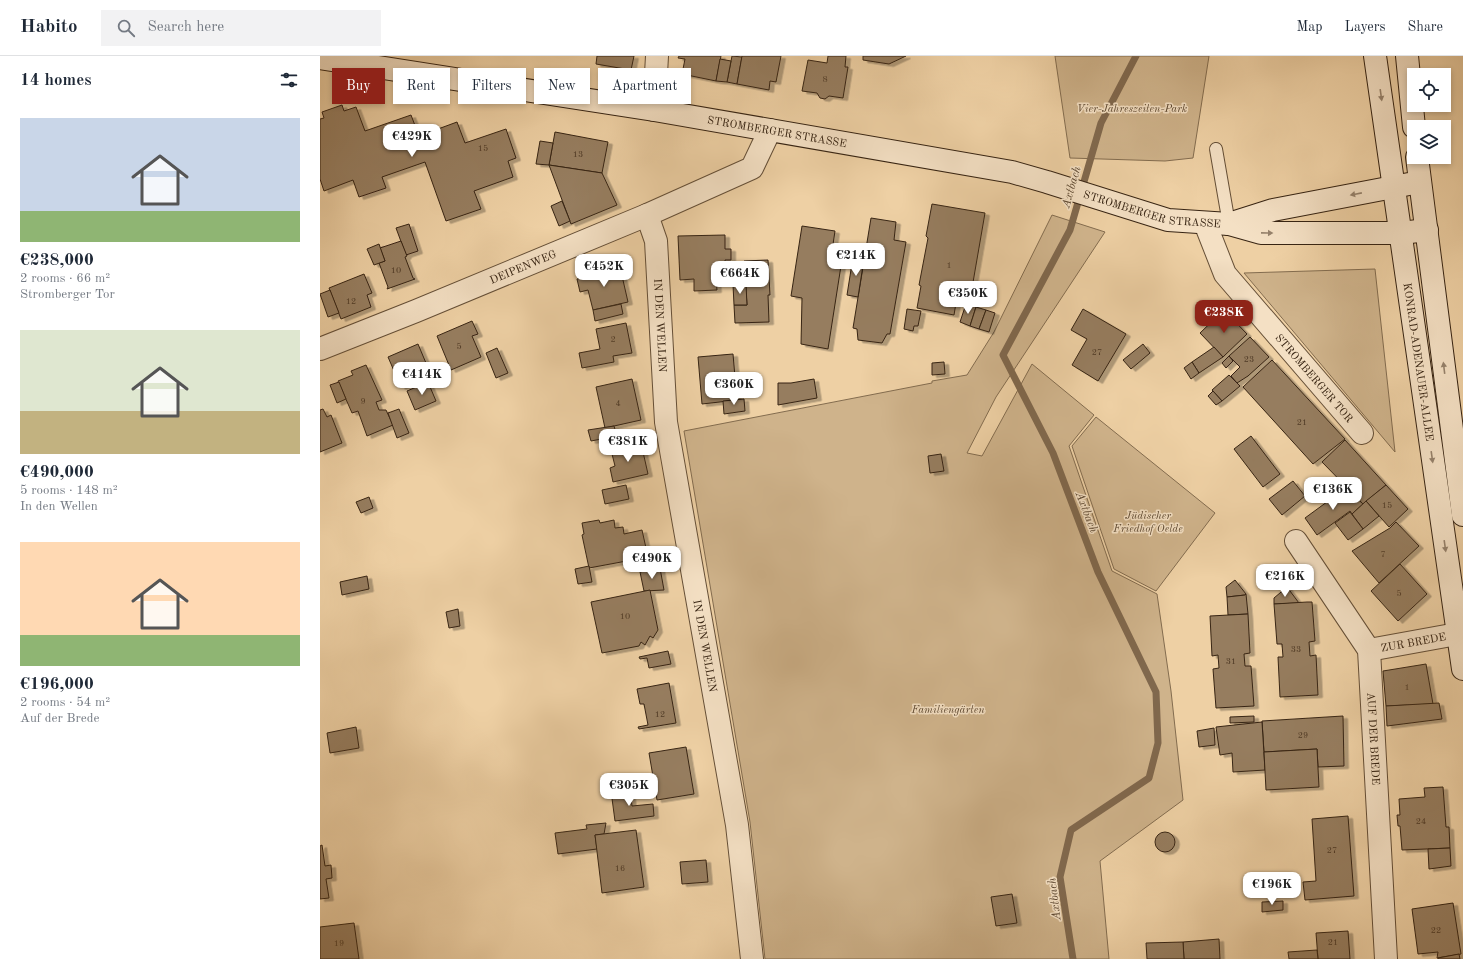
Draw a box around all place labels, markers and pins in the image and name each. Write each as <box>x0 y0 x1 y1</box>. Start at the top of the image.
pin: €429K <box>384 124 440 158</box>
pin: €214K <box>828 243 884 277</box>
pin: €452K <box>576 254 632 288</box>
pin: €664K <box>712 261 768 295</box>
pin: €350K <box>940 281 996 315</box>
pin: €238K <box>1196 300 1252 334</box>
pin: €414K <box>394 362 450 396</box>
pin: €360K <box>706 372 762 406</box>
pin: €381K <box>600 429 656 463</box>
pin: €136K <box>1305 477 1361 511</box>
pin: €490K <box>624 546 680 580</box>
pin: €216K <box>1257 564 1313 598</box>
pin: €305K <box>601 773 657 807</box>
pin: €196K <box>1244 872 1300 906</box>

